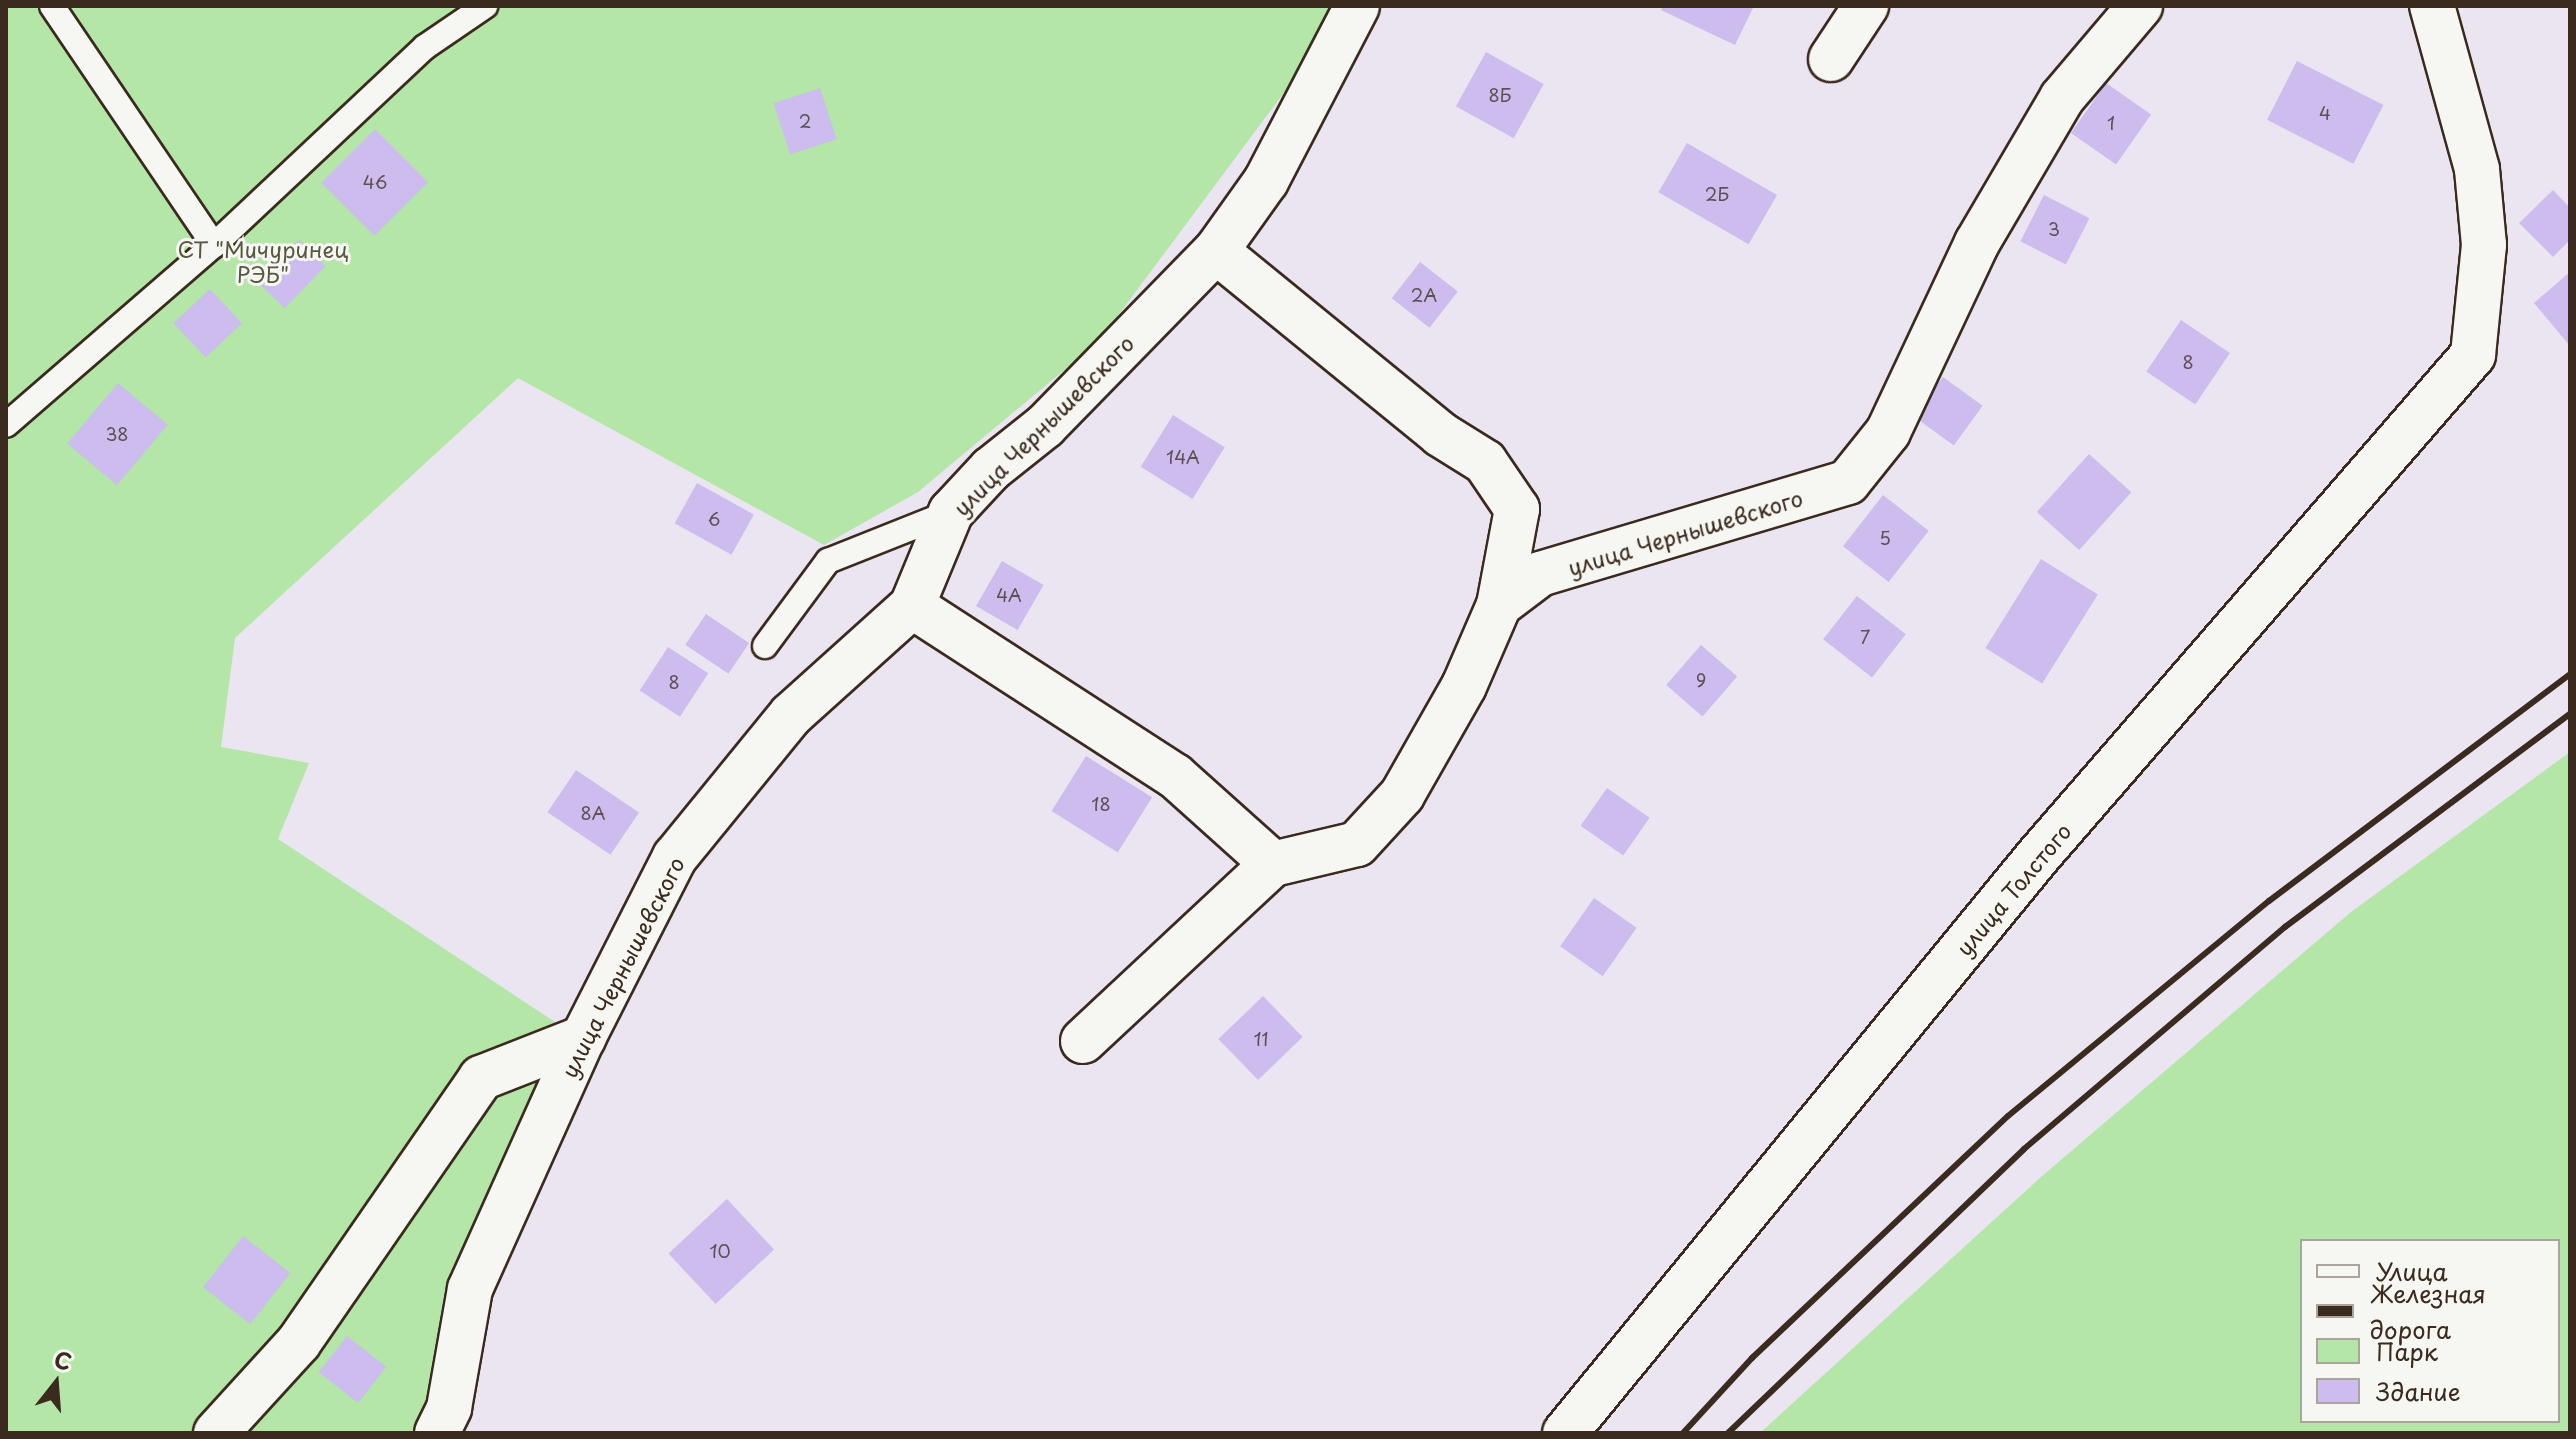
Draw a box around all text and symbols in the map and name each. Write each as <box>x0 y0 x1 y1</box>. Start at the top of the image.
house number: 8Б <box>1489 84 1511 106</box>
house number: 4 <box>2319 102 2331 124</box>
house number: 2 <box>799 110 811 132</box>
house number: 1 <box>2107 112 2115 134</box>
house number: 46 <box>363 171 387 193</box>
house number: 2Б <box>1705 183 1729 205</box>
house number: 3 <box>2048 218 2060 240</box>
park label: СТ "Мичуринец РЭБ" <box>177 235 349 286</box>
house number: 2А <box>1411 284 1437 306</box>
street label: улица Чернышевского <box>947 329 1139 521</box>
house number: 8 <box>2182 351 2194 373</box>
house number: 38 <box>105 423 129 445</box>
house number: 14А <box>1166 446 1200 468</box>
street label: улица Чернышевского <box>1564 484 1806 580</box>
house number: 6 <box>708 508 720 530</box>
house number: 5 <box>1879 527 1891 549</box>
house number: 4А <box>996 584 1022 606</box>
house number: 7 <box>1860 626 1870 648</box>
house number: 9 <box>1696 669 1706 691</box>
house number: 8 <box>668 671 680 693</box>
house number: 18 <box>1091 793 1111 815</box>
house number: 8А <box>580 802 606 824</box>
street label: улица Толстого <box>1950 817 2076 961</box>
street label: улица Чернышевского <box>555 852 689 1082</box>
house number: 11 <box>1253 1028 1269 1050</box>
legend <box>2300 1239 2560 1423</box>
house number: 10 <box>709 1240 731 1262</box>
text: Улица <box>2376 1253 2448 1289</box>
text: Железная дорога <box>2370 1275 2486 1347</box>
text: Парк <box>2376 1333 2438 1369</box>
text: С <box>50 1341 76 1378</box>
north arrow <box>16 1343 96 1423</box>
text: Здание <box>2376 1373 2461 1409</box>

